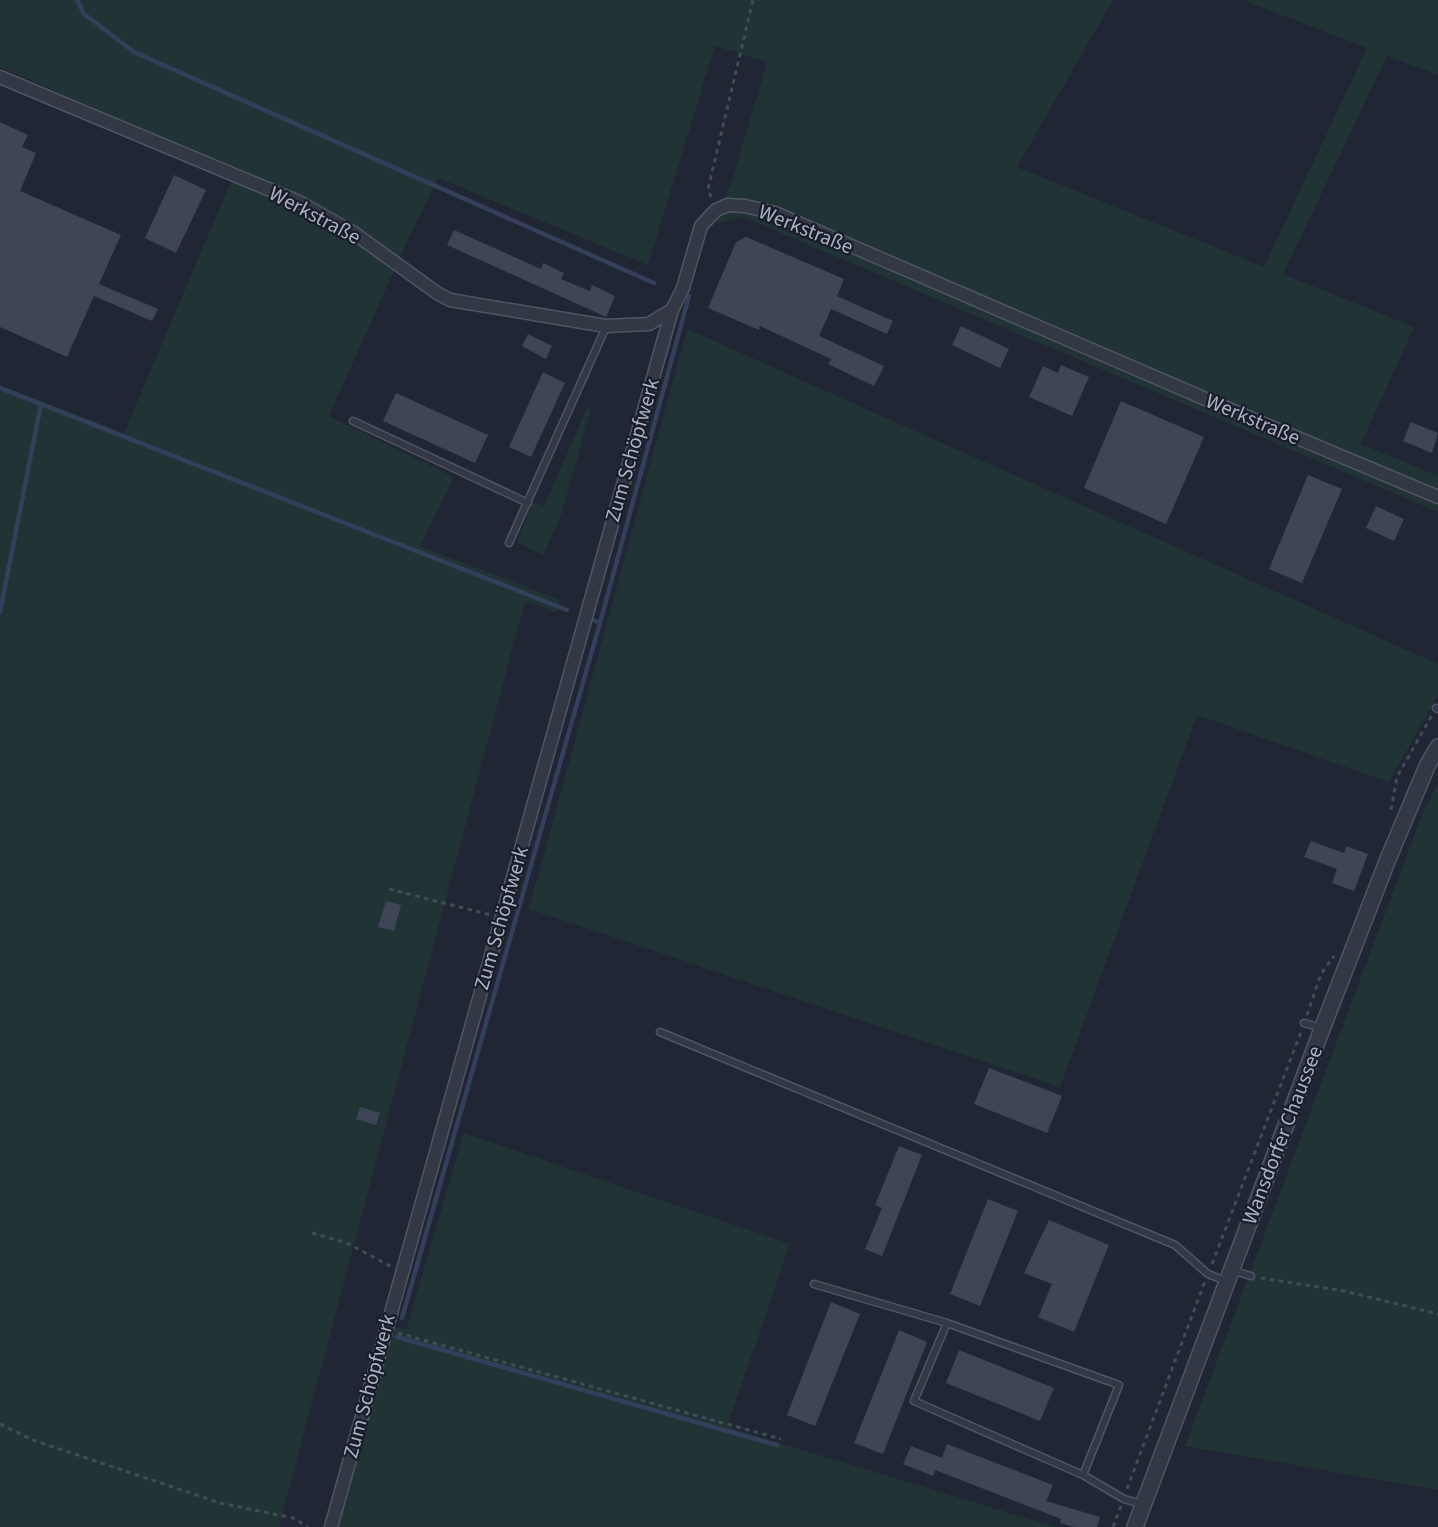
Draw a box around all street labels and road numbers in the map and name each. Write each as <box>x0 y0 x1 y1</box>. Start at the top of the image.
street label: Werkstraße <box>264 178 366 252</box>
street label: Werkstraße <box>754 196 858 262</box>
street label: Zum Schöpfwerk <box>597 374 667 525</box>
street label: Werkstraße <box>1201 386 1305 452</box>
street label: Zum Schöpfwerk <box>466 842 536 993</box>
street label: Wansdorfer Chaussee <box>1234 1041 1330 1229</box>
street label: Zum Schöpfwerk <box>335 1310 403 1462</box>

